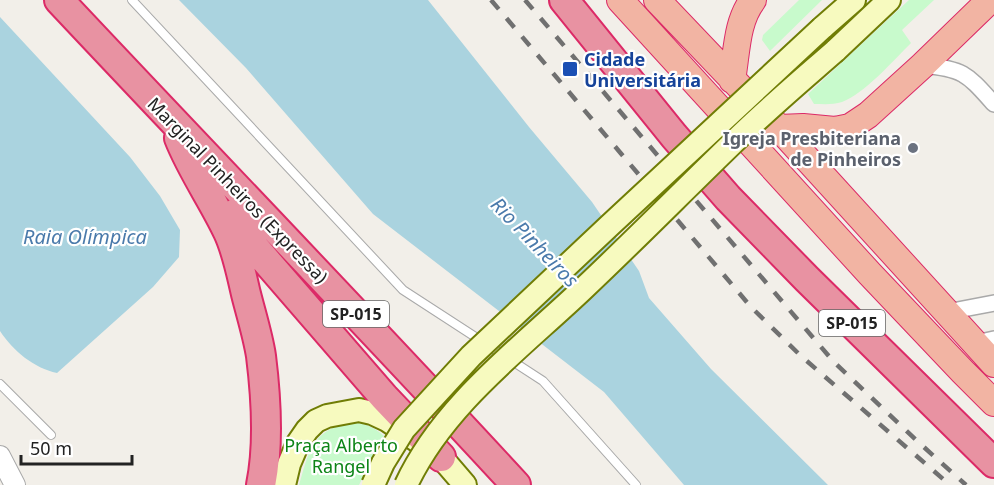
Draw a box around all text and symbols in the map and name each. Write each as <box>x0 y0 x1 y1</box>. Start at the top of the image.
place label: Cidade Universitária <box>584 47 701 92</box>
marker: Cidade Universitária <box>561 60 579 78</box>
street label: Marginal Pinheiros (Expressa) <box>143 92 333 288</box>
place label: Igreja Presbiteriana de Pinheiros <box>723 126 901 171</box>
marker: Igreja Presbiteriana de Pinheiros <box>906 141 920 155</box>
water label: Rio Pinheiros <box>485 191 585 293</box>
water label: Raia Olímpica <box>23 223 147 250</box>
road number: SP-015 <box>323 301 389 327</box>
road number: SP-015 <box>819 310 885 336</box>
scale bar <box>21 428 132 466</box>
park label: Praça Alberto Rangel <box>284 433 398 478</box>
text: 50 m <box>30 436 72 460</box>

